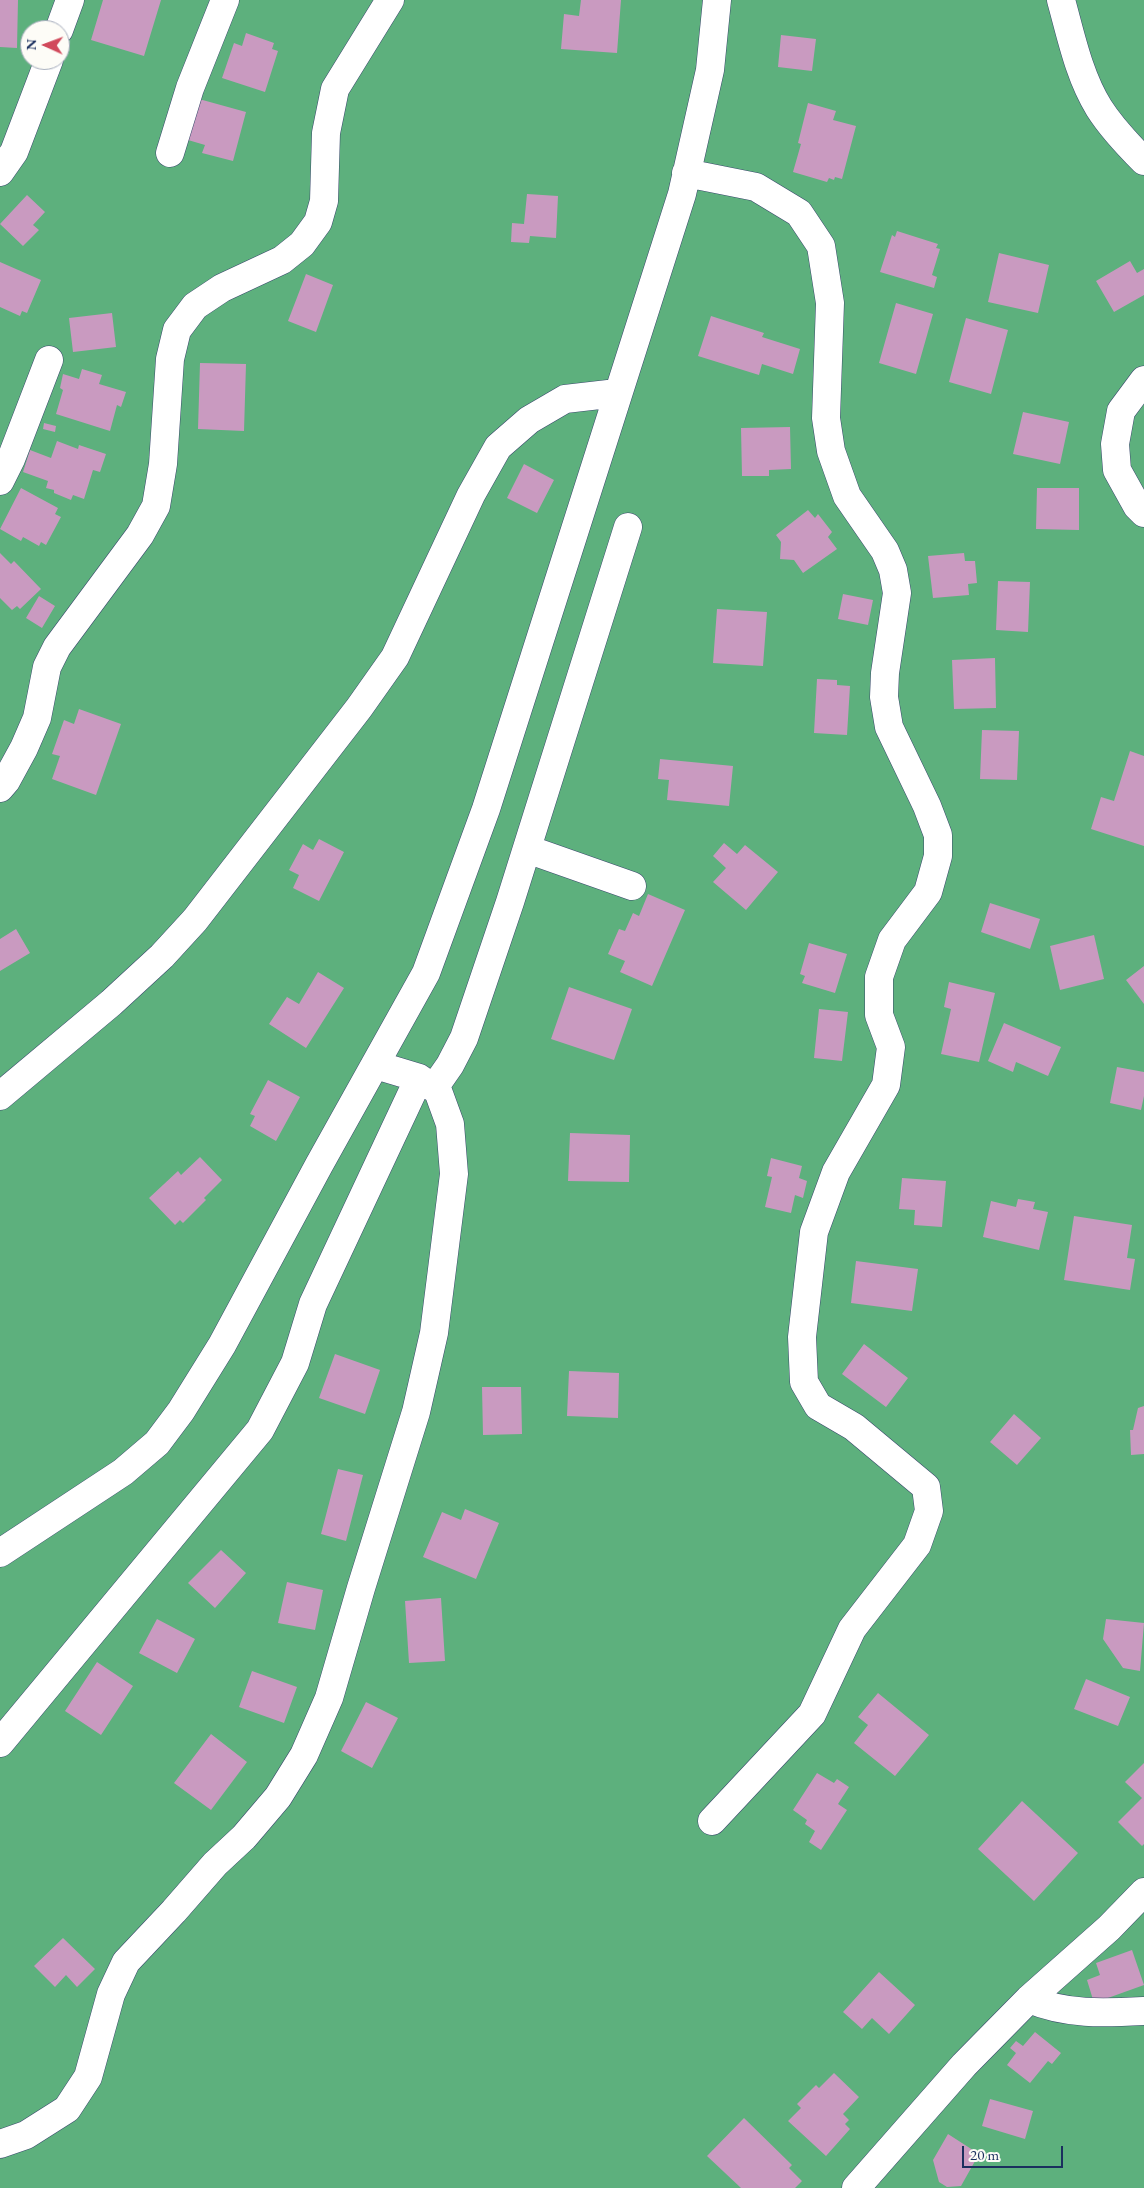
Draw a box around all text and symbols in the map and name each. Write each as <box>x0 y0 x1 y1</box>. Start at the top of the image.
north arrow <box>20 20 70 70</box>
text: N <box>22 39 40 50</box>
scale bar <box>964 2136 1065 2168</box>
text: 20 m <box>970 2145 999 2164</box>

